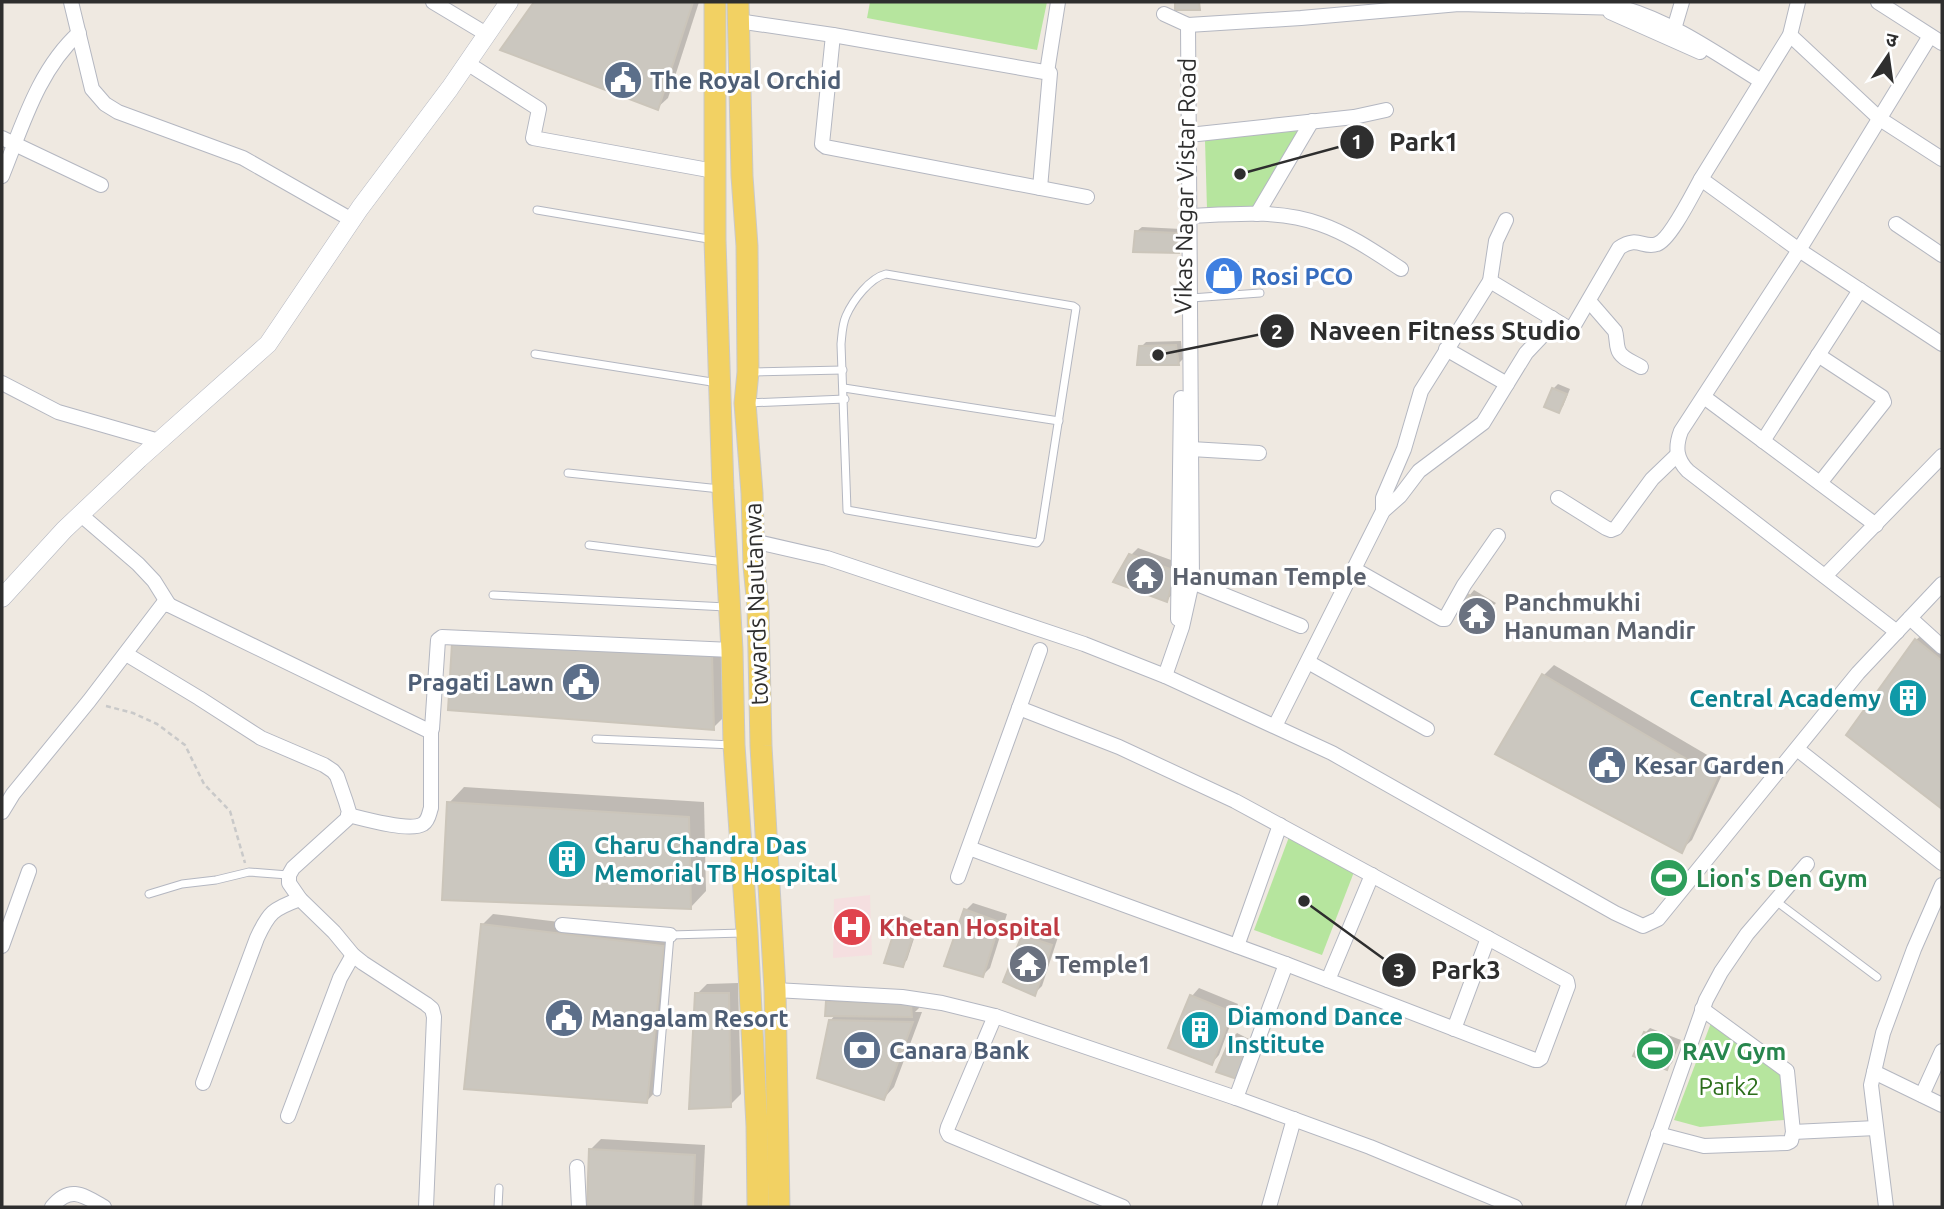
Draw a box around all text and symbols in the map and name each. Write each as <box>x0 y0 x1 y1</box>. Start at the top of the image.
north arrow <box>1853 21 1923 91</box>
text: उ <box>1884 27 1901 52</box>
street label: Vikas Nagar Vistar Road <box>1169 58 1201 314</box>
public building icon: The Royal Orchid <box>602 59 644 101</box>
place label: The Royal Orchid <box>650 67 841 94</box>
callout: Park1 <box>1340 118 1473 165</box>
text: Park1 <box>1389 127 1459 156</box>
text: 1 <box>1351 129 1363 153</box>
shop icon: Rosi PCO <box>1203 255 1245 297</box>
place label: Rosi PCO <box>1251 263 1353 290</box>
callout: Naveen Fitness Studio <box>1260 308 1594 355</box>
text: Naveen Fitness Studio <box>1309 316 1581 345</box>
text: 2 <box>1271 319 1283 343</box>
street label: towards Nautanwa <box>739 502 773 706</box>
temple icon: Hanuman Temple <box>1124 555 1166 597</box>
place label: Hanuman Temple <box>1172 563 1367 590</box>
place label: Panchmukhi Hanuman Mandir <box>1504 589 1695 644</box>
temple icon: Panchmukhi Hanuman Mandir <box>1456 595 1498 637</box>
public building icon: Pragati Lawn <box>560 661 602 703</box>
place label: Pragati Lawn <box>407 669 554 696</box>
building icon: Central Academy <box>1887 677 1929 719</box>
place label: Central Academy <box>1689 685 1881 712</box>
public building icon: Kesar Garden <box>1586 744 1628 786</box>
place label: Kesar Garden <box>1634 752 1784 779</box>
place label: Charu Chandra Das Memorial TB Hospital <box>594 832 837 887</box>
building icon: Charu Chandra Das Memorial TB Hospital <box>546 838 588 880</box>
sports icon: Lion's Den Gym <box>1648 857 1690 899</box>
place label: Lion's Den Gym <box>1696 865 1868 892</box>
hospital icon: Khetan Hospital <box>831 906 873 948</box>
place label: Khetan Hospital <box>879 914 1060 941</box>
temple icon: Temple1 <box>1007 943 1049 985</box>
callout: Park3 <box>1382 947 1515 994</box>
place label: Temple1 <box>1055 951 1151 978</box>
text: Park3 <box>1431 955 1501 984</box>
text: 3 <box>1393 958 1405 982</box>
public building icon: Mangalam Resort <box>543 997 585 1039</box>
place label: Diamond Dance Institute <box>1227 1003 1403 1058</box>
place label: Mangalam Resort <box>591 1005 789 1032</box>
building icon: Diamond Dance Institute <box>1179 1009 1221 1051</box>
bank icon: Canara Bank <box>841 1029 883 1071</box>
sports icon: RAV Gym <box>1634 1030 1676 1072</box>
place label: Canara Bank <box>889 1037 1030 1064</box>
place label: RAV Gym <box>1682 1038 1786 1065</box>
park label: Park2 <box>1698 1073 1760 1100</box>

